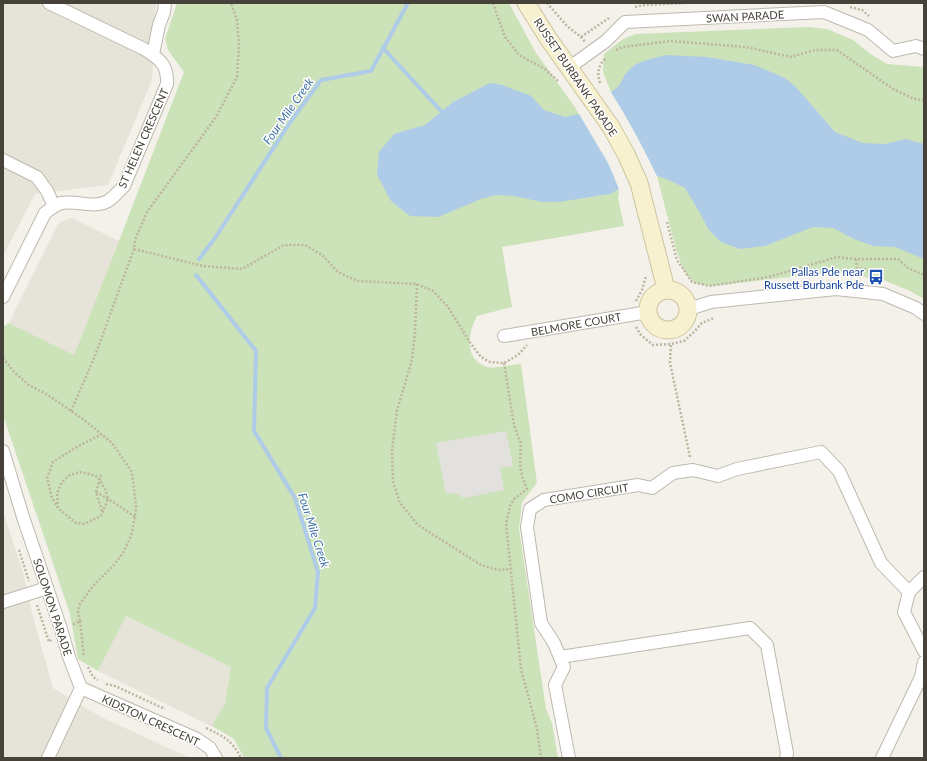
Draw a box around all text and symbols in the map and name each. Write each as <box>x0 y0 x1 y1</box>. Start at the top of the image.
street label: SWAN PARADE <box>706 7 784 25</box>
street label: RUSSET BURBANK PARADE <box>532 15 620 139</box>
water label: Four Mile Creek <box>260 75 317 147</box>
street label: ST HELEN CRESCENT <box>115 86 171 190</box>
place label: Pallas Pde near Russett Burbank Pde <box>764 265 864 291</box>
bus stop icon: Pallas Pde near Russett Burbank Pde <box>867 268 885 286</box>
street label: BELMORE COURT <box>530 310 623 338</box>
street label: COMO CIRCUIT <box>548 480 630 506</box>
water label: Four Mile Creek <box>295 491 333 570</box>
street label: SOLOMON PARADE <box>31 557 75 657</box>
street label: KIDSTON CRESCENT <box>100 692 202 749</box>

